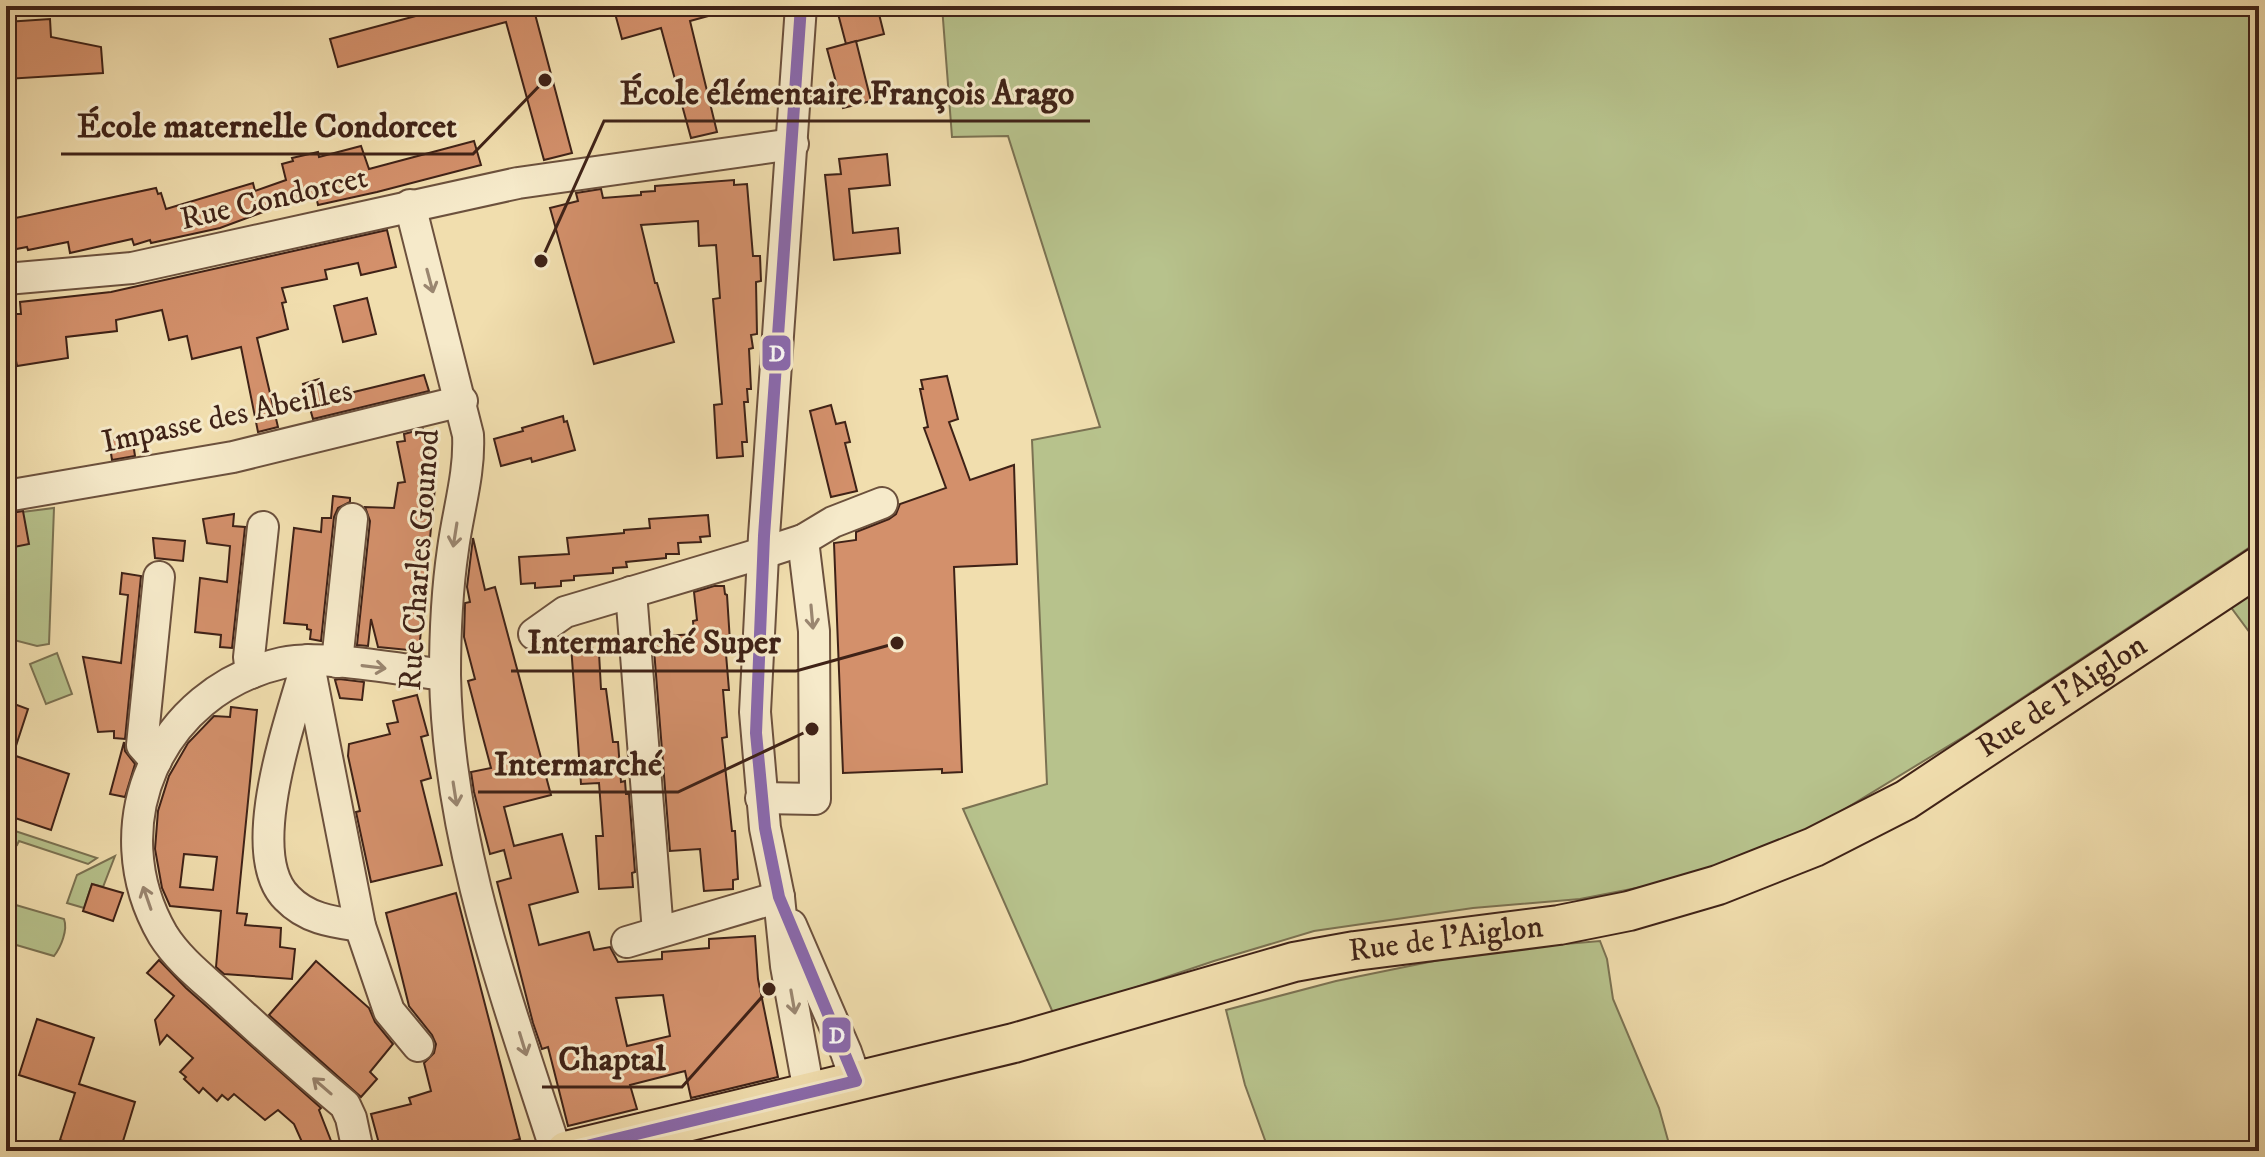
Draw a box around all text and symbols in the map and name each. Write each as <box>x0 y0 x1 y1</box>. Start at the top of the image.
callout: École élémentaire François Arago <box>604 63 1090 121</box>
text: École élémentaire François Arago <box>620 72 1074 115</box>
callout: École maternelle Condorcet <box>61 96 473 154</box>
text: École maternelle Condorcet <box>77 105 457 148</box>
street label: Rue Condorcet <box>177 158 371 240</box>
one-way arrow <box>423 267 438 293</box>
line badge: D <box>761 334 792 372</box>
text: D <box>769 341 785 368</box>
street label: Impasse des Abeilles <box>98 371 356 463</box>
street label: Rue Charles Gounod <box>391 428 449 692</box>
one-way arrow <box>447 522 462 547</box>
one-way arrow <box>805 603 820 630</box>
callout: Intermarché Super <box>511 613 796 671</box>
text: Intermarché Super <box>527 622 781 664</box>
street label: Rue de l'Aiglon <box>1970 626 2155 767</box>
one-way arrow <box>360 659 387 674</box>
callout: Intermarché <box>478 734 678 792</box>
text: Intermarché <box>494 744 663 786</box>
one-way arrow <box>448 781 463 806</box>
one-way arrow <box>138 886 153 911</box>
street label: Rue de l'Aiglon <box>1346 907 1546 972</box>
one-way arrow <box>786 989 801 1015</box>
line badge: D <box>821 1016 852 1054</box>
text: D <box>829 1023 845 1050</box>
callout: Chaptal <box>542 1029 682 1087</box>
one-way arrow <box>516 1031 531 1057</box>
text: Chaptal <box>558 1039 667 1081</box>
one-way arrow <box>313 1077 333 1095</box>

